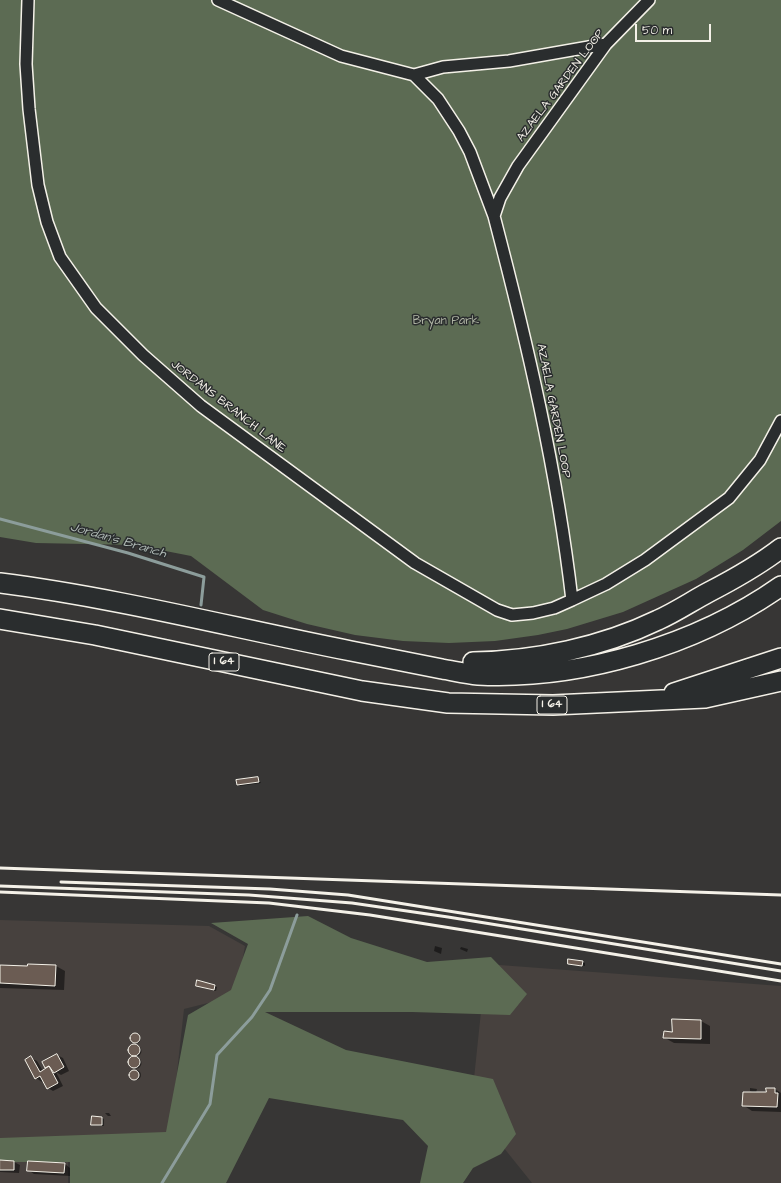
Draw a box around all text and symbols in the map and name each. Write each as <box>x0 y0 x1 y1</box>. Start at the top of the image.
scale bar <box>637 16 713 42</box>
text: 50 m <box>642 22 672 39</box>
street label: AZAELA GARDEN LOOP <box>514 27 608 145</box>
park label: Bryan Park <box>413 314 479 328</box>
street label: AZAELA GARDEN LOOP <box>533 343 573 479</box>
street label: JORDANS BRANCH LANE <box>168 358 288 456</box>
water label: Jordan's Branch <box>68 520 168 562</box>
road number: I 64 <box>209 653 239 671</box>
road number: I 64 <box>537 696 567 714</box>

